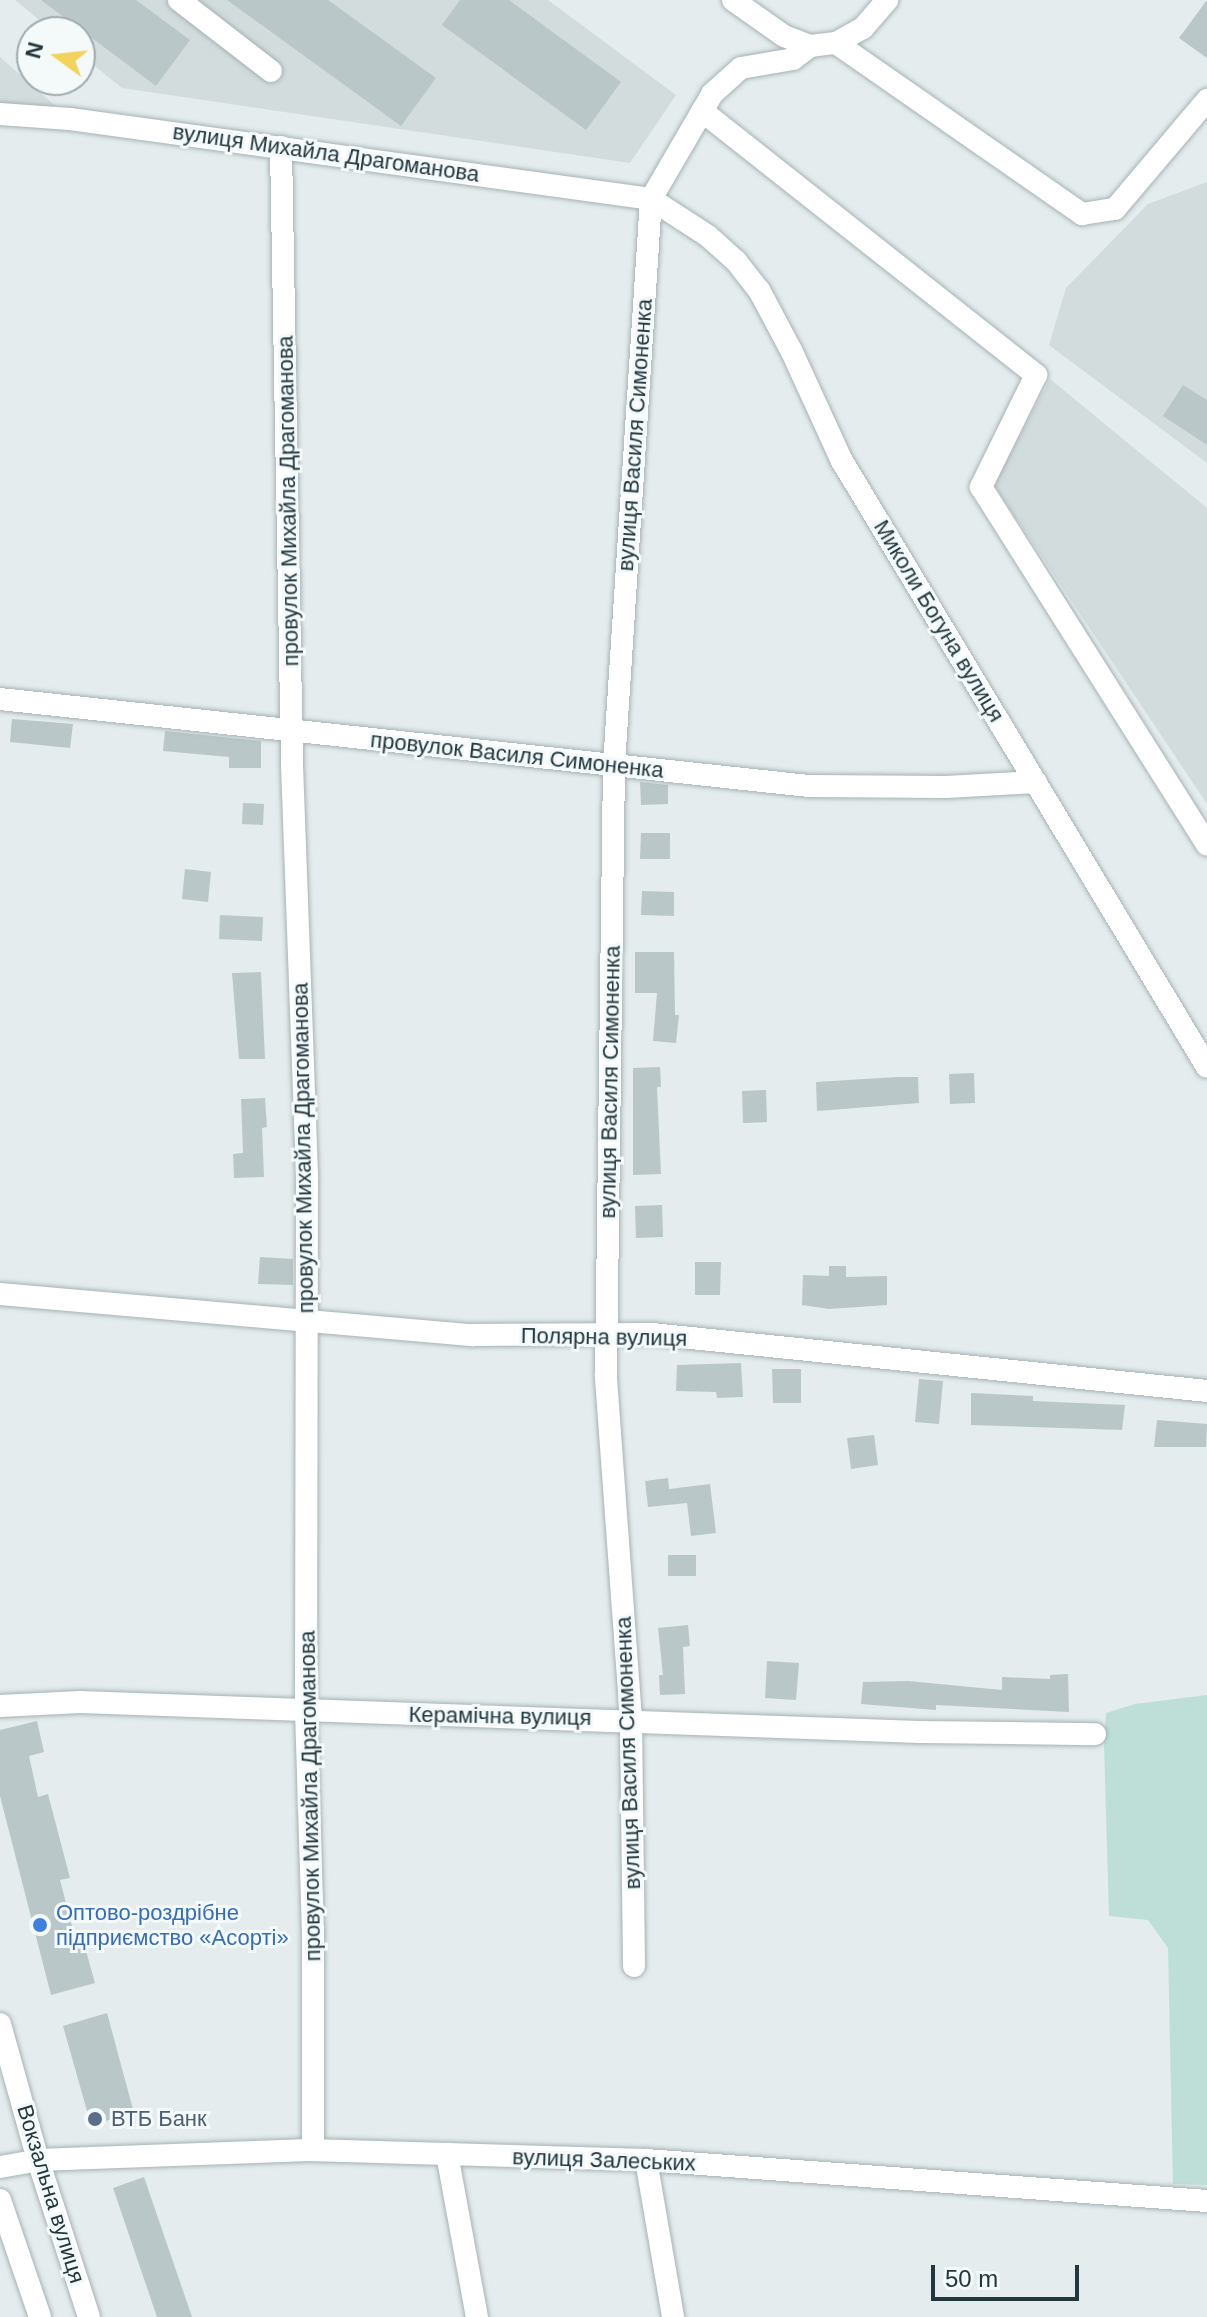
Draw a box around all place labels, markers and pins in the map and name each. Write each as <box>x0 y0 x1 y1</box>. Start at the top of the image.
place label: Оптово-роздрібне підприємство «Асортi» <box>56 1899 289 1950</box>
marker: Оптово-роздрібне підприємство «Асортi» <box>31 1916 49 1934</box>
place label: ВТБ Банк <box>111 2106 207 2132</box>
marker: ВТБ Банк <box>86 2110 104 2128</box>

